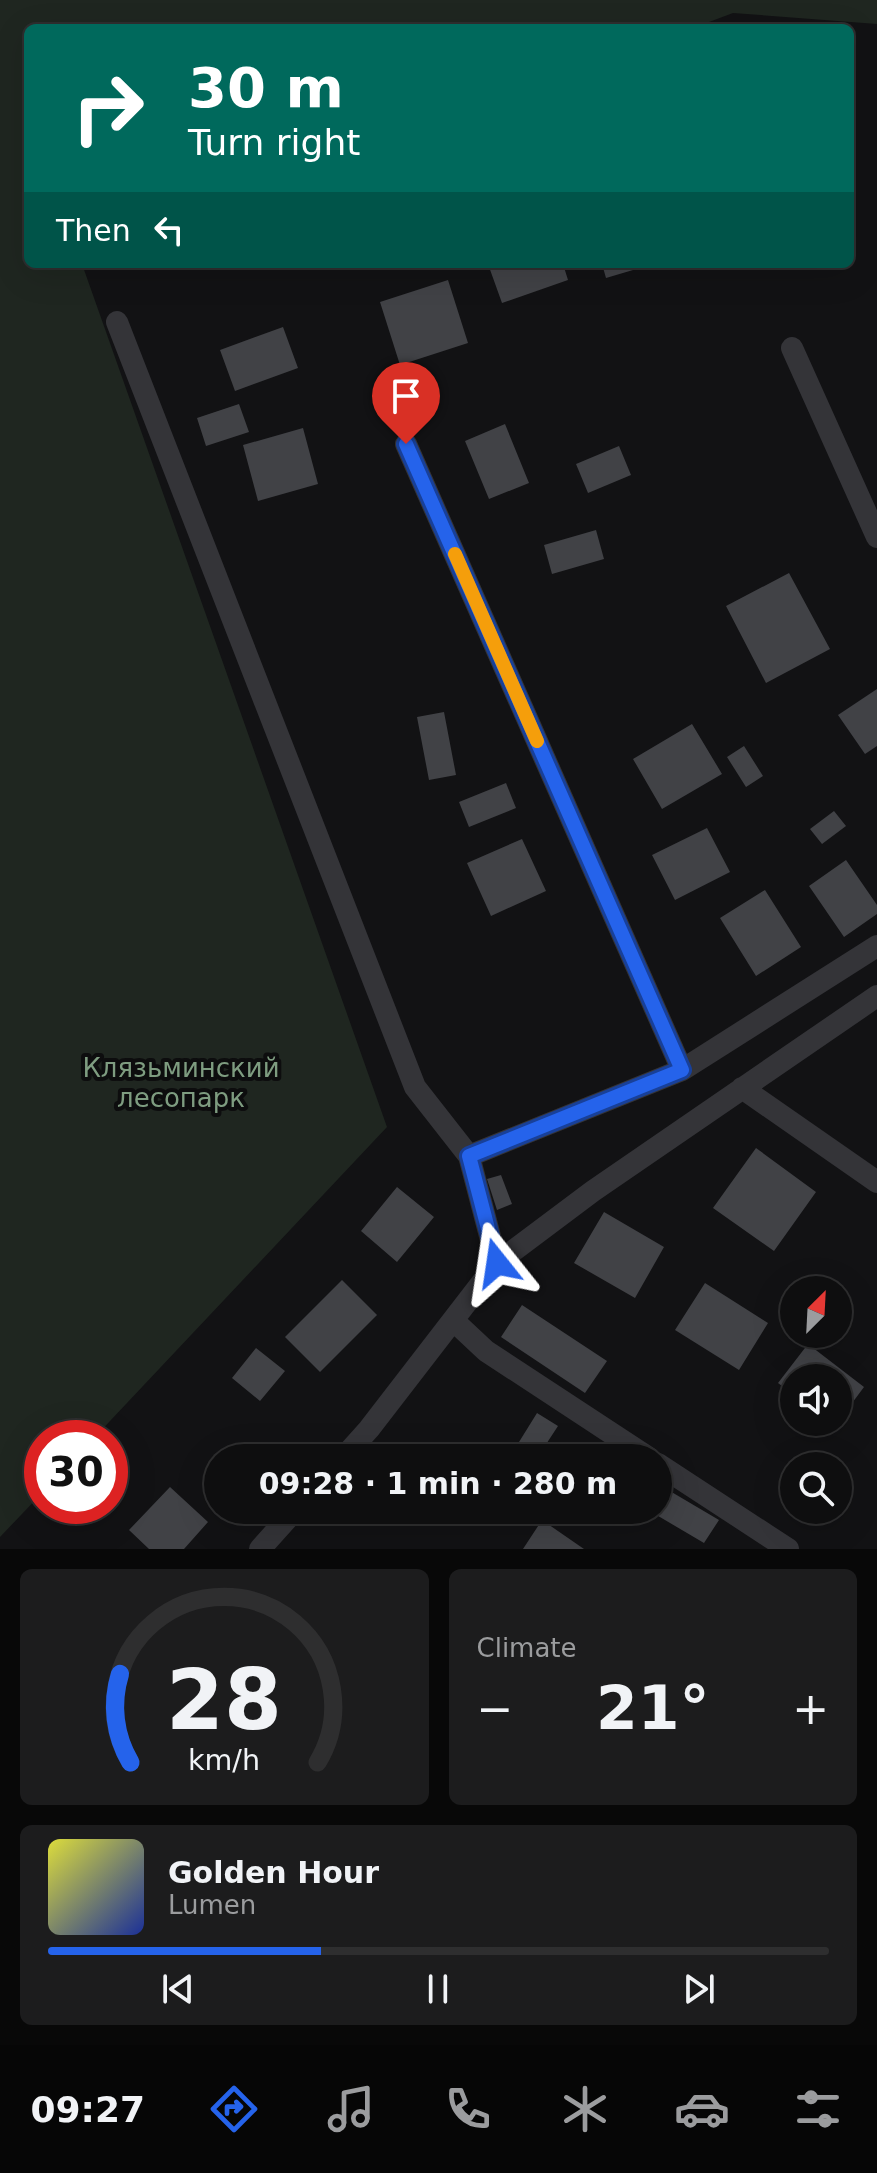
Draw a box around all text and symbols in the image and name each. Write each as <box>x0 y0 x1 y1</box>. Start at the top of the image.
text: 30 m <box>188 55 344 120</box>
icon: right <box>56 56 160 160</box>
text: Turn right <box>188 122 360 163</box>
icon: left <box>147 208 191 252</box>
text: Then <box>56 213 131 248</box>
pin <box>372 362 440 444</box>
icon: arrive <box>384 374 428 418</box>
park label: Клязьминский лесопарк <box>82 1053 280 1113</box>
position arrow <box>455 1221 539 1305</box>
north arrow <box>780 1276 852 1348</box>
map controls <box>780 1276 852 1524</box>
button: sound <box>780 1364 852 1436</box>
speed limit sign: 30 <box>24 1420 128 1524</box>
button: search <box>780 1452 852 1524</box>
text: 09:28 · 1 min · 280 m <box>259 1466 617 1501</box>
text: Climate <box>477 1633 577 1663</box>
text: 28 <box>166 1652 282 1749</box>
text: 21° <box>596 1673 710 1743</box>
text: − <box>477 1683 513 1734</box>
text: + <box>792 1683 829 1734</box>
text: km/h <box>188 1743 260 1777</box>
text: Golden Hour <box>168 1855 379 1890</box>
text: Lumen <box>168 1890 256 1920</box>
icon: previous <box>156 1967 200 2011</box>
icon: pause <box>416 1967 460 2011</box>
icon: next <box>677 1967 721 2011</box>
icon: directions <box>206 2081 262 2137</box>
icon: music <box>323 2081 379 2137</box>
icon: phone <box>440 2081 496 2137</box>
icon: climate <box>557 2081 613 2137</box>
icon: car <box>674 2081 730 2137</box>
icon: filters <box>790 2081 846 2137</box>
text: 09:27 <box>30 2089 145 2130</box>

